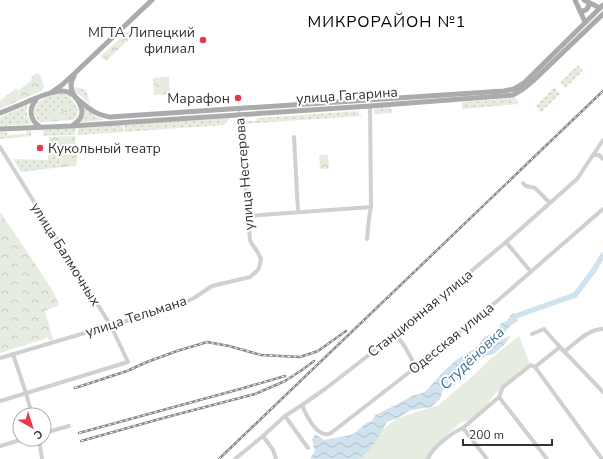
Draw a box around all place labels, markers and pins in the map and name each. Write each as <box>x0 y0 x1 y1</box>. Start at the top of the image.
place label: МГТА Липецкий филиал <box>88 23 195 58</box>
marker: МГТА Липецкий филиал <box>198 35 208 45</box>
place label: Марафон <box>167 89 230 108</box>
marker: Марафон <box>233 93 243 103</box>
place label: Кукольный театр <box>48 139 161 158</box>
marker: Кукольный театр <box>35 143 45 153</box>

